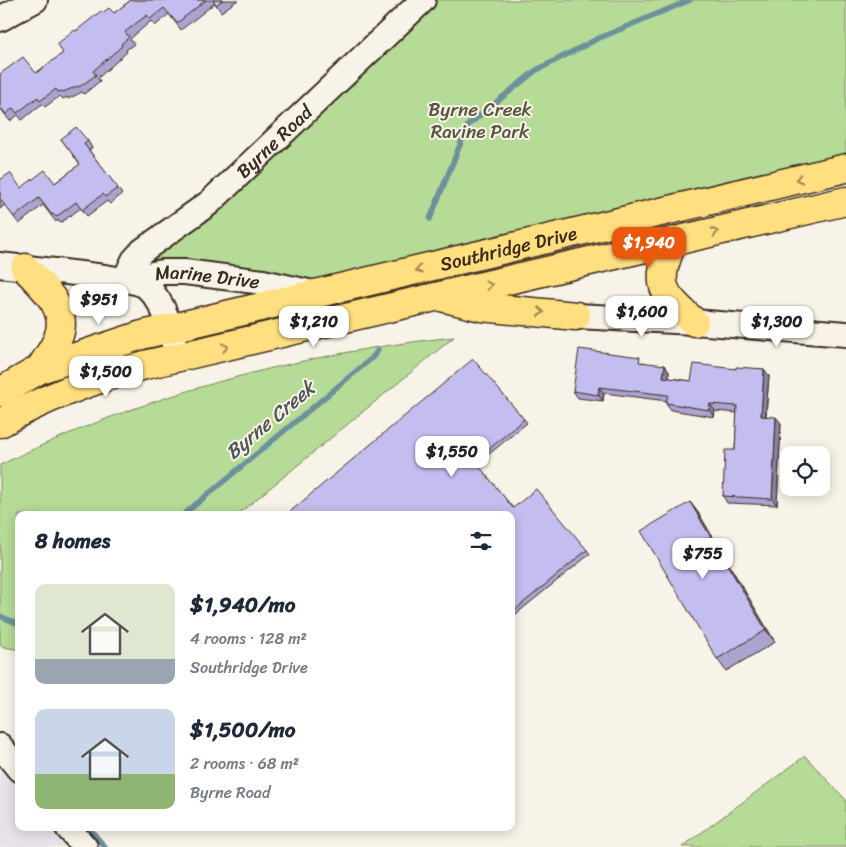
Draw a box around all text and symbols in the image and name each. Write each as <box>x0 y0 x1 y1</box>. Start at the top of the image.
park label: Byrne Creek Ravine Park <box>428 93 532 148</box>
street label: Byrne Road <box>228 96 322 187</box>
one-way arrow <box>794 173 803 184</box>
street label: Southridge Drive <box>436 216 580 281</box>
pin: $1,940 <box>608 226 690 269</box>
one-way arrow <box>711 227 720 238</box>
text: $1,940 <box>623 228 675 257</box>
street label: Marine Drive <box>152 255 262 298</box>
one-way arrow <box>415 264 424 275</box>
one-way arrow <box>484 280 493 291</box>
pin: $951 <box>69 284 129 326</box>
text: $951 <box>80 285 118 314</box>
pin: $1,600 <box>601 296 683 338</box>
text: $1,600 <box>616 297 668 326</box>
pin: $1,210 <box>273 306 355 348</box>
pin: $1,300 <box>736 306 818 348</box>
text: $1,210 <box>290 307 338 336</box>
one-way arrow <box>537 307 545 318</box>
text: $1,300 <box>752 307 802 336</box>
one-way arrow <box>220 342 229 353</box>
pin: $1,500 <box>65 356 147 398</box>
text: $1,500 <box>80 357 132 386</box>
water label: Byrne Creek <box>217 370 325 469</box>
pin: $1,550 <box>411 436 493 478</box>
text: $1,550 <box>426 437 478 466</box>
map controls <box>780 446 830 496</box>
button: locate <box>780 446 830 496</box>
text: 8 homes <box>35 522 110 560</box>
icon: filters <box>467 527 495 555</box>
pin: $755 <box>673 538 733 580</box>
text: $755 <box>683 539 723 568</box>
text: $1,940/mo <box>190 586 295 624</box>
icon: home <box>75 604 135 664</box>
text: 4 rooms · 128 m² <box>190 624 307 653</box>
text: Southridge Drive <box>190 653 308 682</box>
text: $1,500/mo <box>190 711 295 749</box>
icon: home <box>75 729 135 789</box>
text: 2 rooms · 68 m² <box>190 749 299 778</box>
text: Byrne Road <box>190 778 270 807</box>

